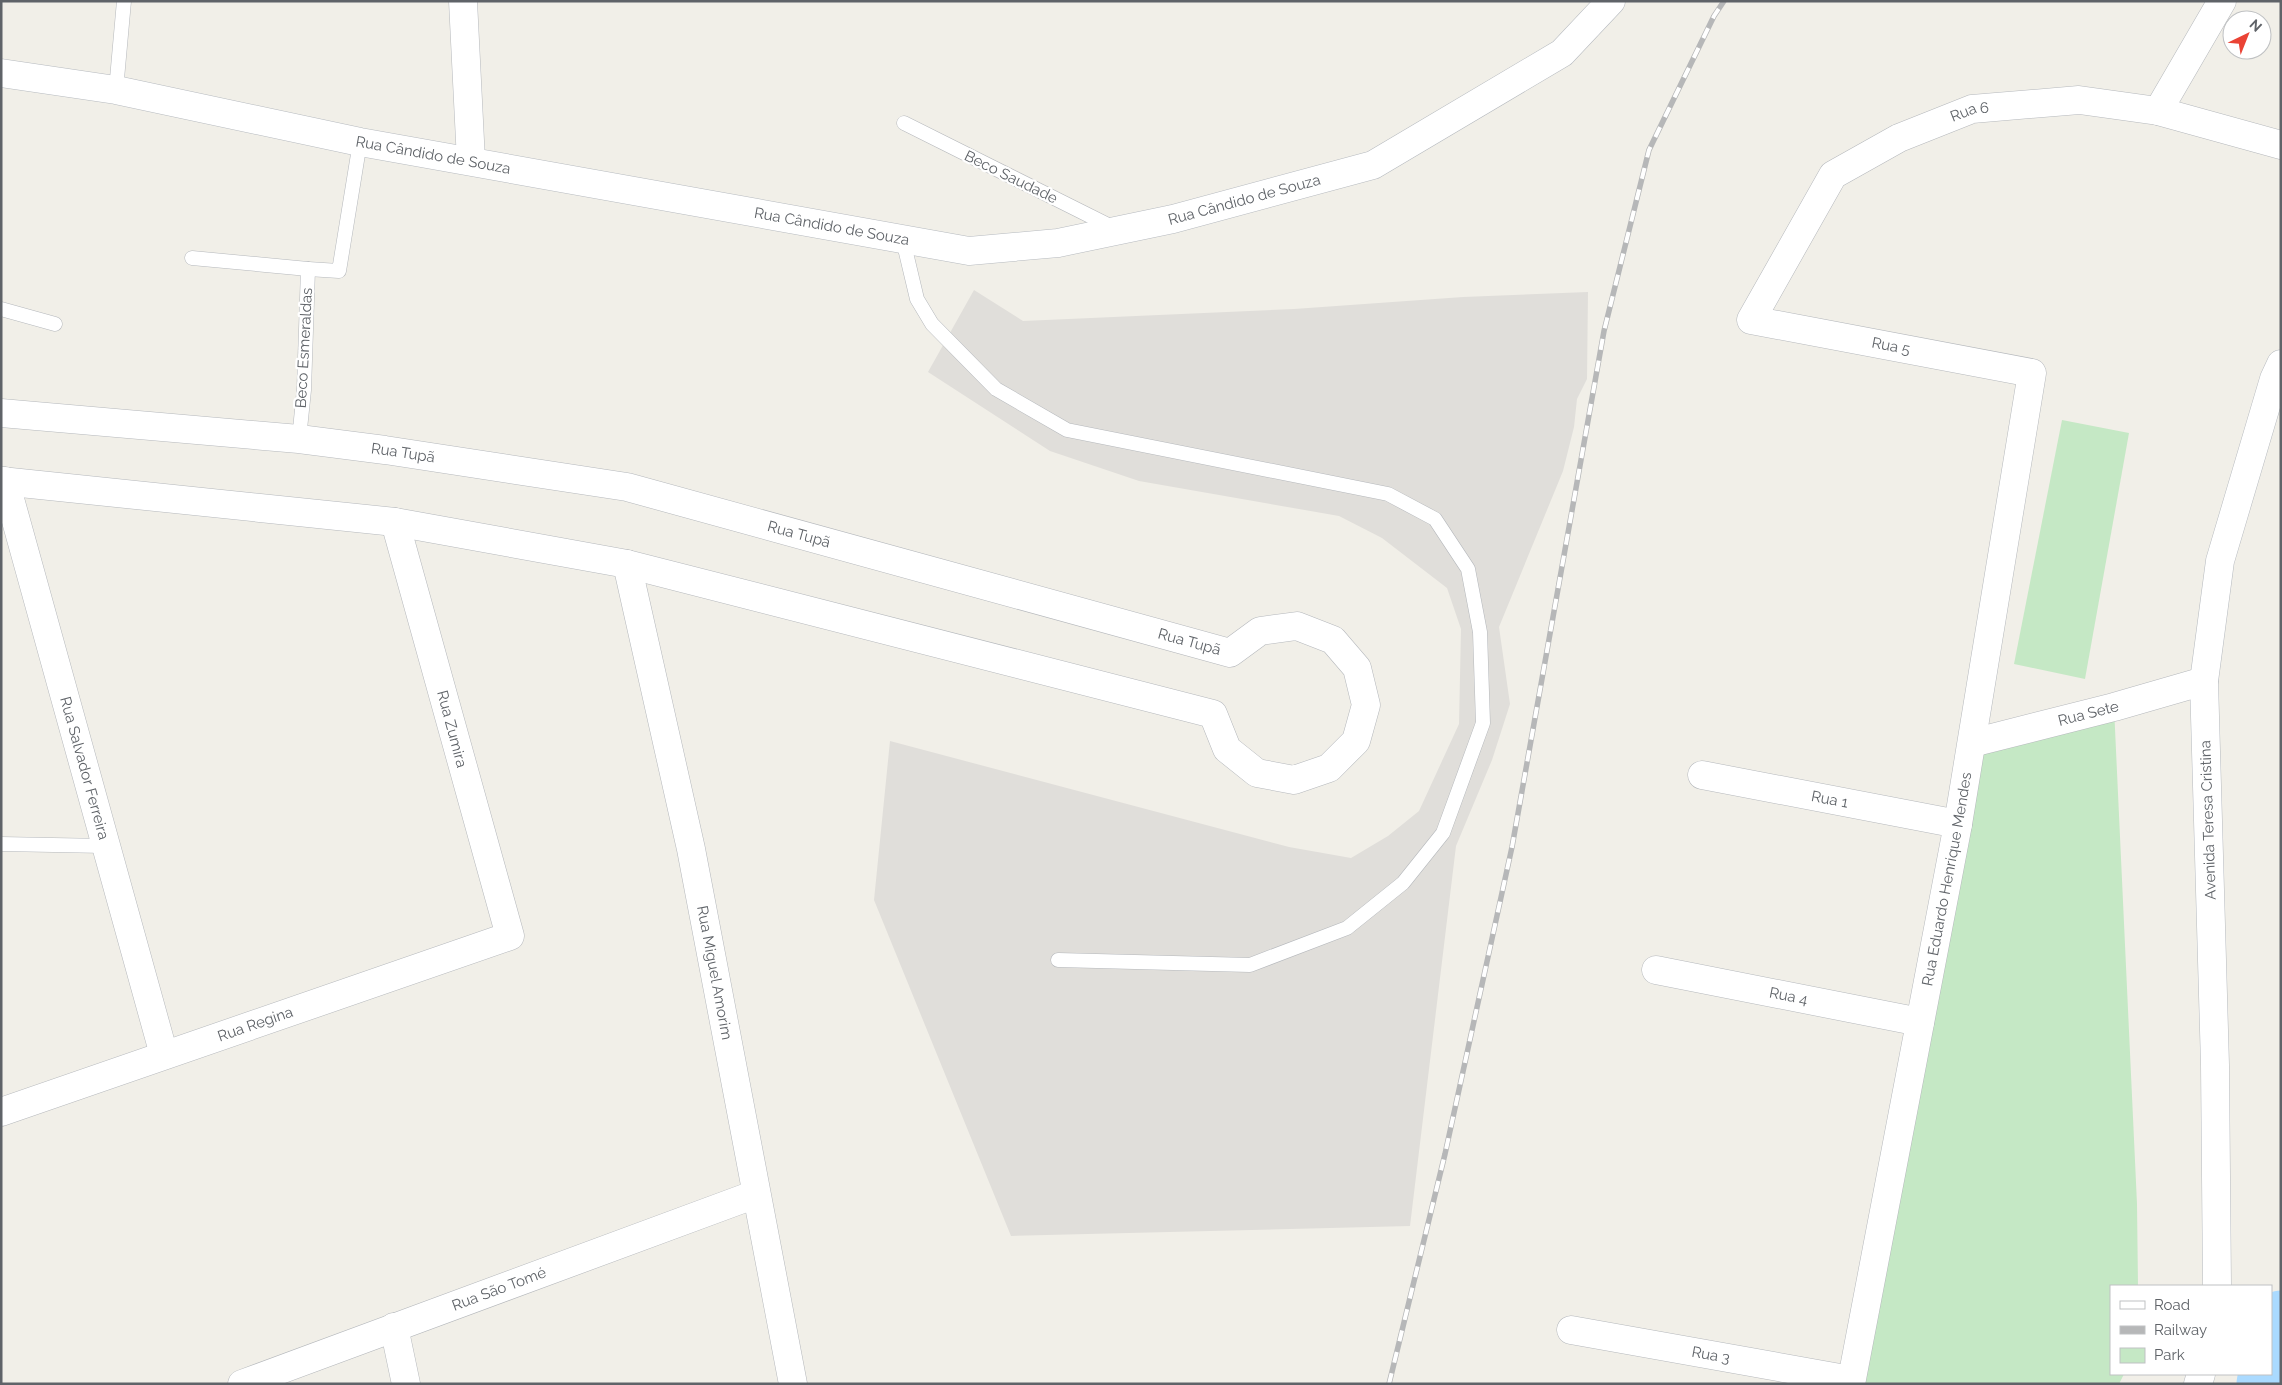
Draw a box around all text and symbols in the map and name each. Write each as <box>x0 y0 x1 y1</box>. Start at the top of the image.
north arrow <box>2222 10 2272 60</box>
text: N <box>2247 16 2265 35</box>
street label: Rua 6 <box>1948 99 1990 126</box>
street label: Rua Cândido de Souza <box>354 132 512 178</box>
street label: Beco Saudade <box>961 147 1061 207</box>
street label: Rua Cândido de Souza <box>1166 171 1322 229</box>
street label: Rua Cândido de Souza <box>753 204 911 249</box>
street label: Beco Esmeraldas <box>292 287 316 409</box>
street label: Rua 5 <box>1870 333 1912 359</box>
street label: Rua Tupã <box>370 439 436 467</box>
street label: Rua Tupã <box>765 517 832 552</box>
street label: Rua Tupã <box>1156 625 1223 659</box>
street label: Rua Zumira <box>433 688 471 770</box>
street label: Rua Salvador Ferreira <box>56 695 113 842</box>
street label: Rua Sete <box>2056 697 2121 730</box>
street label: Avenida Teresa Cristina <box>2196 740 2220 900</box>
street label: Rua Eduardo Henrique Mendes <box>1918 771 1975 987</box>
street label: Rua 1 <box>1810 787 1850 812</box>
street label: Rua Miguel Amorim <box>693 904 736 1041</box>
street label: Rua 4 <box>1768 984 1809 1009</box>
street label: Rua Regina <box>215 1003 295 1045</box>
street label: Rua São Tomé <box>449 1263 549 1315</box>
legend <box>2110 1285 2272 1375</box>
text: Road <box>2154 1296 2190 1314</box>
text: Railway <box>2154 1321 2207 1339</box>
street label: Rua 3 <box>1690 1343 1731 1367</box>
text: Park <box>2154 1346 2185 1364</box>

